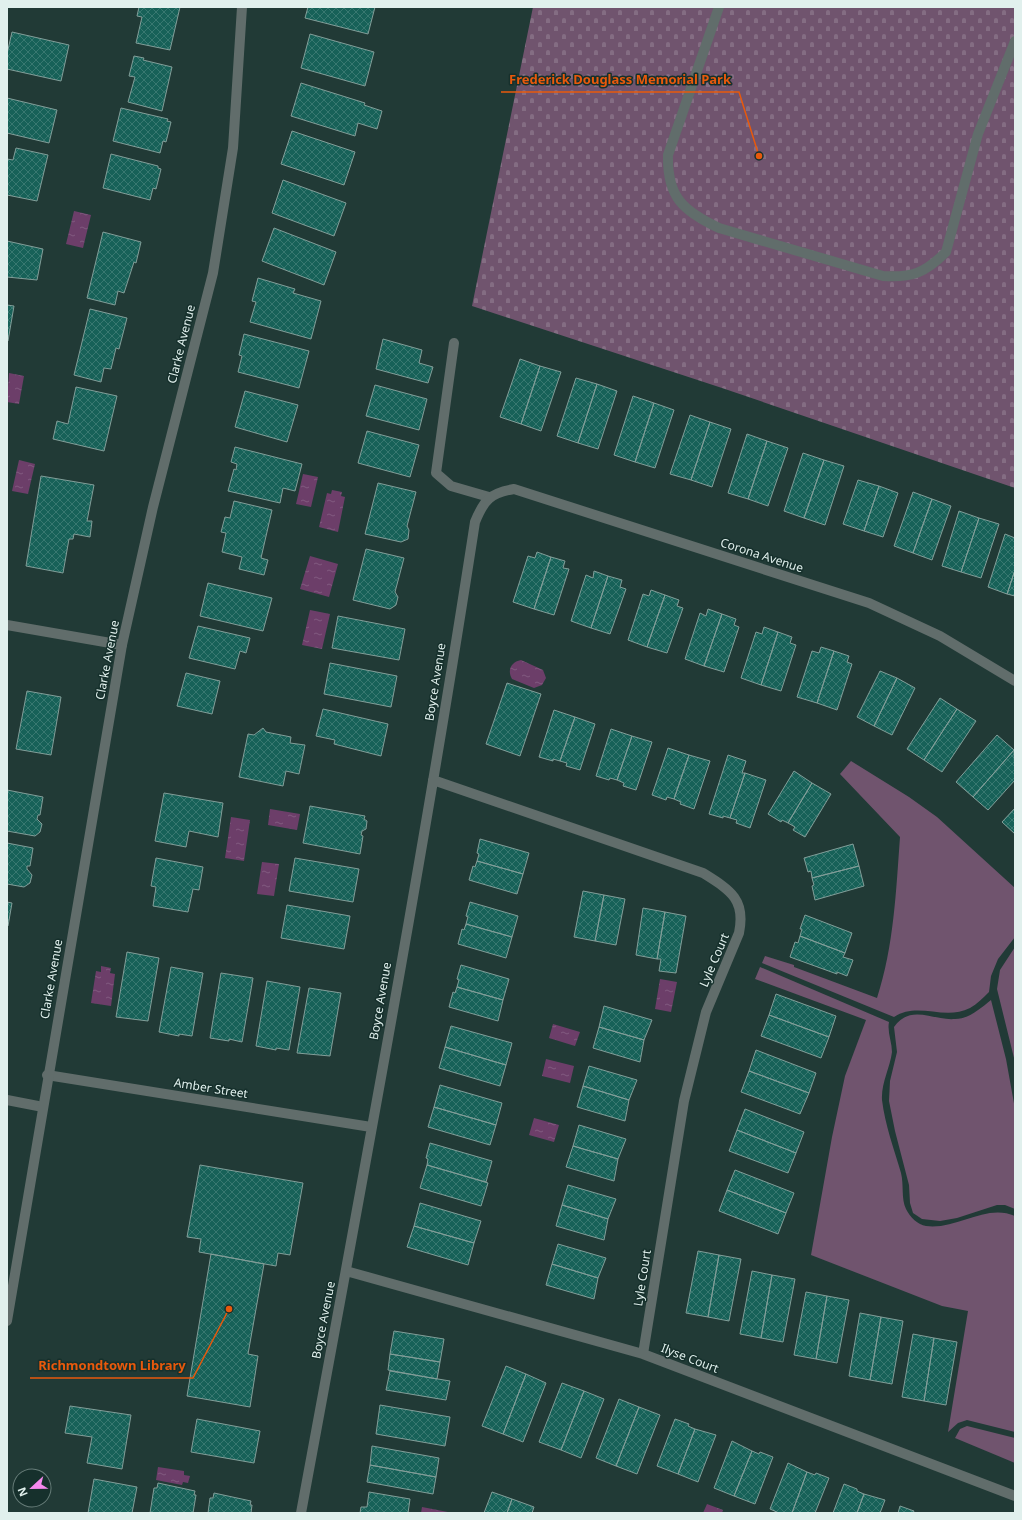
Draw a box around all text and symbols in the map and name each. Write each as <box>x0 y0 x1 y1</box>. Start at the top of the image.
callout: Frederick Douglass Memorial Park <box>501 67 739 92</box>
text: Frederick Douglass Memorial Park <box>509 70 732 88</box>
street label: Clarke Avenue <box>163 303 199 385</box>
street label: Corona Avenue <box>718 534 806 576</box>
street label: Clarke Avenue <box>91 618 123 701</box>
street label: Boyce Avenue <box>420 642 450 722</box>
street label: Lyle Court <box>695 930 733 990</box>
street label: Clarke Avenue <box>36 938 66 1020</box>
street label: Boyce Avenue <box>365 961 395 1041</box>
street label: Amber Street <box>173 1074 250 1102</box>
street label: Lyle Court <box>629 1248 655 1307</box>
street label: Boyce Avenue <box>307 1280 339 1360</box>
street label: Ilyse Court <box>659 1339 722 1377</box>
callout: Richmondtown Library <box>30 1353 193 1378</box>
text: Richmondtown Library <box>38 1356 186 1374</box>
north arrow <box>12 1468 52 1508</box>
text: N <box>14 1485 31 1499</box>

